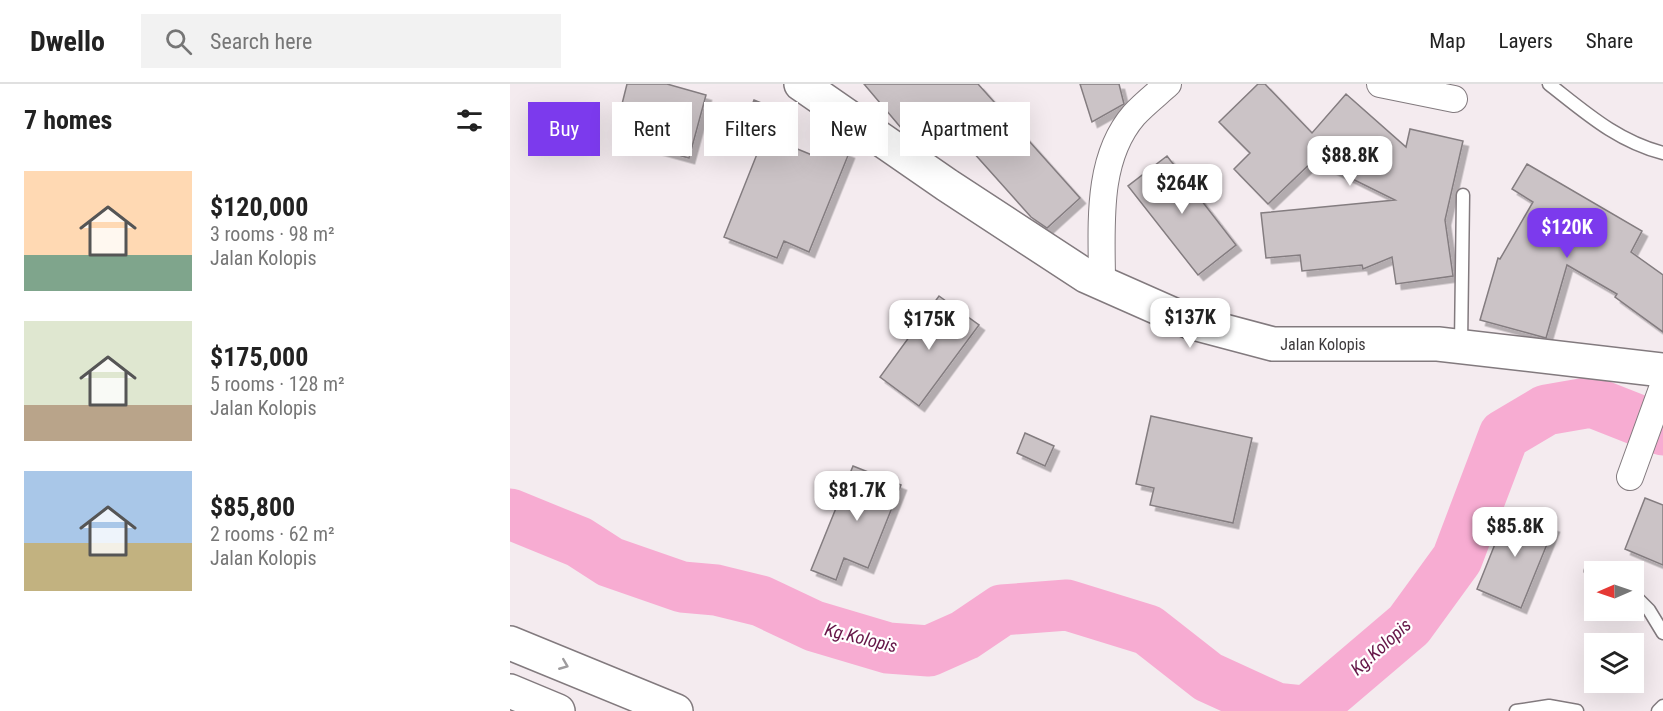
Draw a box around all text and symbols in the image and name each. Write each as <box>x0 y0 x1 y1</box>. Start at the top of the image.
search box <box>141 14 561 68</box>
text: Dwello <box>30 25 105 58</box>
icon: search <box>162 25 195 58</box>
text: Search here <box>210 29 312 54</box>
text: Map <box>1429 29 1466 53</box>
text: Layers <box>1499 29 1553 53</box>
text: Share <box>1586 29 1633 53</box>
chip: Buy <box>528 102 600 156</box>
chip: Rent <box>612 102 692 156</box>
chip: Filters <box>704 102 798 156</box>
chip: New <box>810 102 888 156</box>
chip: Apartment <box>900 102 1030 156</box>
icon: filters <box>453 104 486 137</box>
text: 7 homes <box>24 105 112 135</box>
pin: $88.8K <box>1301 136 1399 187</box>
text: $88.8K <box>1321 143 1379 167</box>
pin: $264K <box>1140 164 1224 215</box>
text: $264K <box>1156 171 1208 195</box>
text: $120,000 <box>210 192 308 222</box>
icon: home <box>72 195 144 267</box>
pin: $120K <box>1525 208 1609 259</box>
text: $120K <box>1541 215 1593 239</box>
text: 3 rooms · 98 m² <box>210 222 335 246</box>
text: Jalan Kolopis <box>210 246 317 270</box>
pin: $137K <box>1148 298 1232 349</box>
pin: $175K <box>887 300 971 351</box>
text: $137K <box>1164 305 1216 329</box>
text: $175K <box>903 307 955 331</box>
street label: Jalan Kolopis <box>1280 335 1366 354</box>
text: $175,000 <box>210 342 308 372</box>
icon: home <box>72 345 144 417</box>
text: 5 rooms · 128 m² <box>210 372 345 396</box>
text: Jalan Kolopis <box>210 396 317 420</box>
pin: $81.7K <box>808 471 906 522</box>
text: $81.7K <box>828 478 886 502</box>
text: $85,800 <box>210 492 295 522</box>
icon: home <box>72 495 144 567</box>
pin: $85.8K <box>1466 507 1564 558</box>
text: $85.8K <box>1486 514 1544 538</box>
text: 2 rooms · 62 m² <box>210 522 335 546</box>
text: Jalan Kolopis <box>210 546 317 570</box>
north arrow <box>1584 561 1644 621</box>
map controls <box>1584 561 1644 693</box>
water label: Kg.Kolopis <box>1346 614 1415 679</box>
water label: Kg.Kolopis <box>823 618 900 657</box>
button: layers <box>1584 633 1644 693</box>
one-way arrow <box>558 658 569 670</box>

